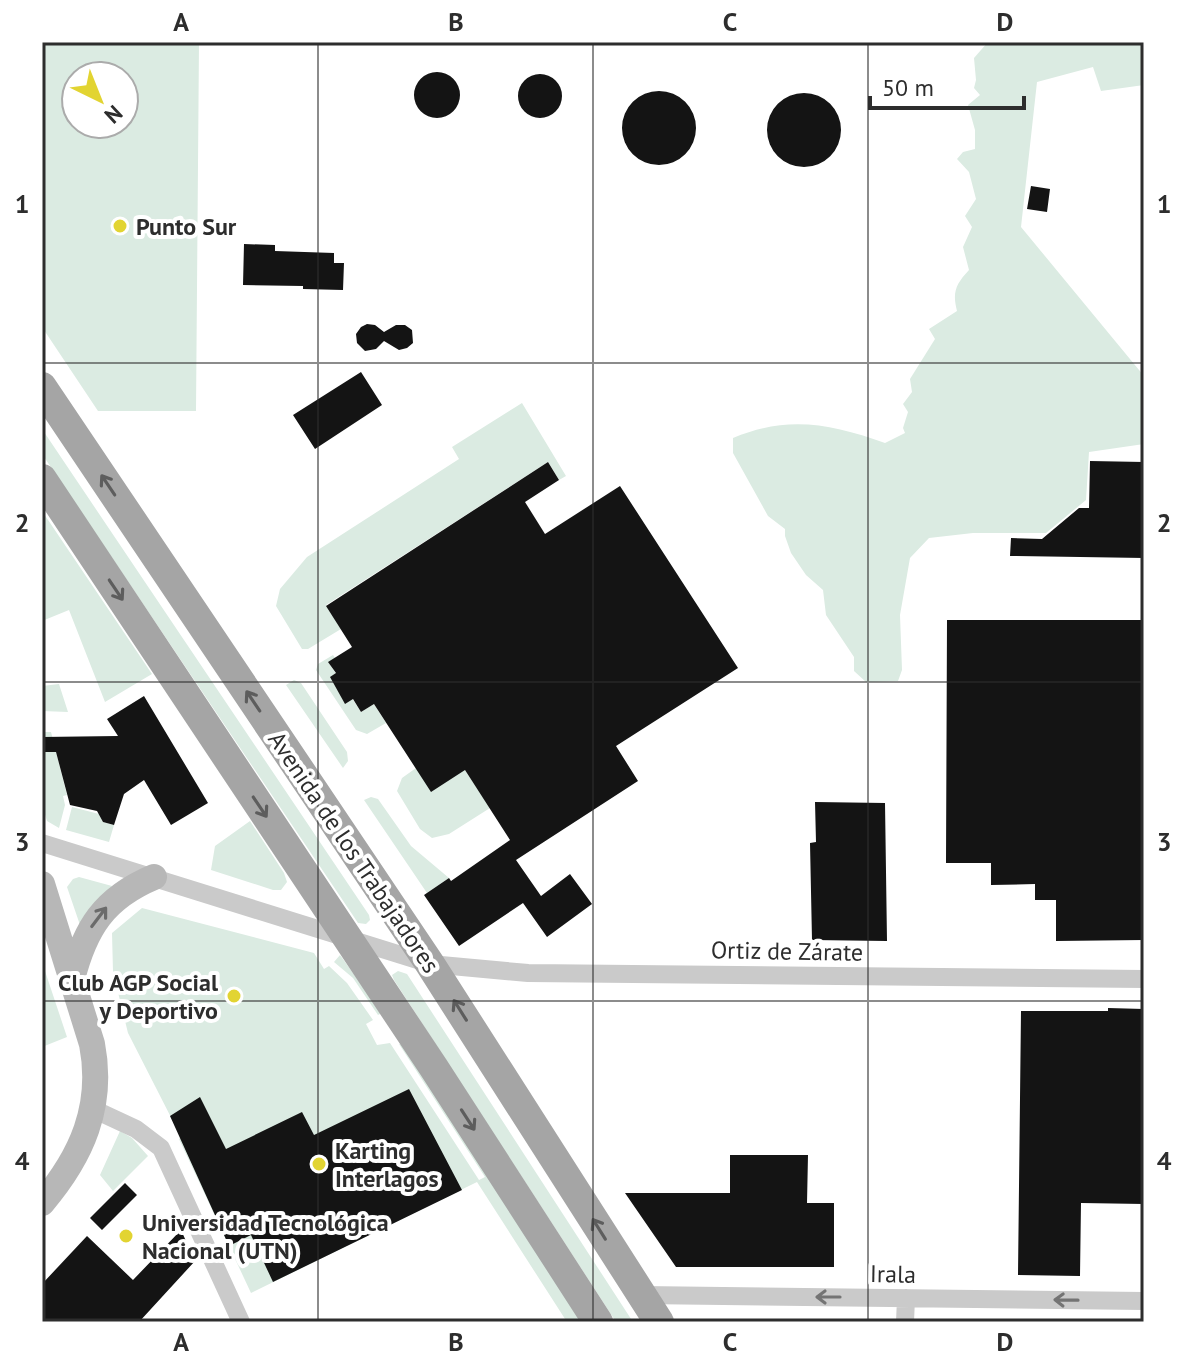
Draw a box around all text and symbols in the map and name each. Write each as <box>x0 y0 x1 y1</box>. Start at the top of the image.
text: A <box>173 5 189 38</box>
text: B <box>448 5 464 38</box>
text: C <box>723 5 737 38</box>
text: D <box>997 5 1013 38</box>
north arrow <box>60 60 140 140</box>
scale bar <box>870 60 1024 110</box>
text: 50 m <box>882 72 934 103</box>
text: N <box>99 99 128 130</box>
text: 1 <box>15 187 29 220</box>
text: 1 <box>1157 187 1171 220</box>
place label: Punto Sur <box>136 211 237 242</box>
marker: Punto Sur <box>111 217 129 235</box>
one-way arrow <box>100 474 116 497</box>
text: 2 <box>15 506 29 539</box>
text: 2 <box>1157 506 1171 539</box>
one-way arrow <box>108 579 125 601</box>
one-way arrow <box>245 690 261 712</box>
street label: Avenida de los Trabajadores <box>261 725 447 979</box>
one-way arrow <box>252 795 269 817</box>
text: 3 <box>15 825 29 858</box>
text: 3 <box>1157 825 1171 858</box>
one-way arrow <box>91 907 108 928</box>
street label: Ortiz de Zárate <box>711 934 863 968</box>
place label: Club AGP Social y Deportivo <box>58 967 219 1026</box>
marker: Club AGP Social y Deportivo <box>225 987 243 1005</box>
one-way arrow <box>451 999 467 1022</box>
one-way arrow <box>459 1108 476 1130</box>
place label: Karting Interlagos <box>335 1135 439 1194</box>
text: 4 <box>15 1144 30 1177</box>
text: 4 <box>1157 1144 1172 1177</box>
marker: Karting Interlagos <box>310 1155 328 1173</box>
place label: Universidad Tecnológica Nacional (UTN) <box>142 1207 389 1266</box>
one-way arrow <box>591 1219 608 1241</box>
marker: Universidad Tecnológica Nacional (UTN) <box>117 1227 135 1245</box>
street label: Irala <box>870 1258 916 1290</box>
one-way arrow <box>815 1289 842 1305</box>
one-way arrow <box>1053 1292 1080 1308</box>
text: A <box>173 1325 189 1358</box>
text: B <box>448 1325 464 1358</box>
text: C <box>723 1325 737 1358</box>
text: D <box>997 1325 1013 1358</box>

